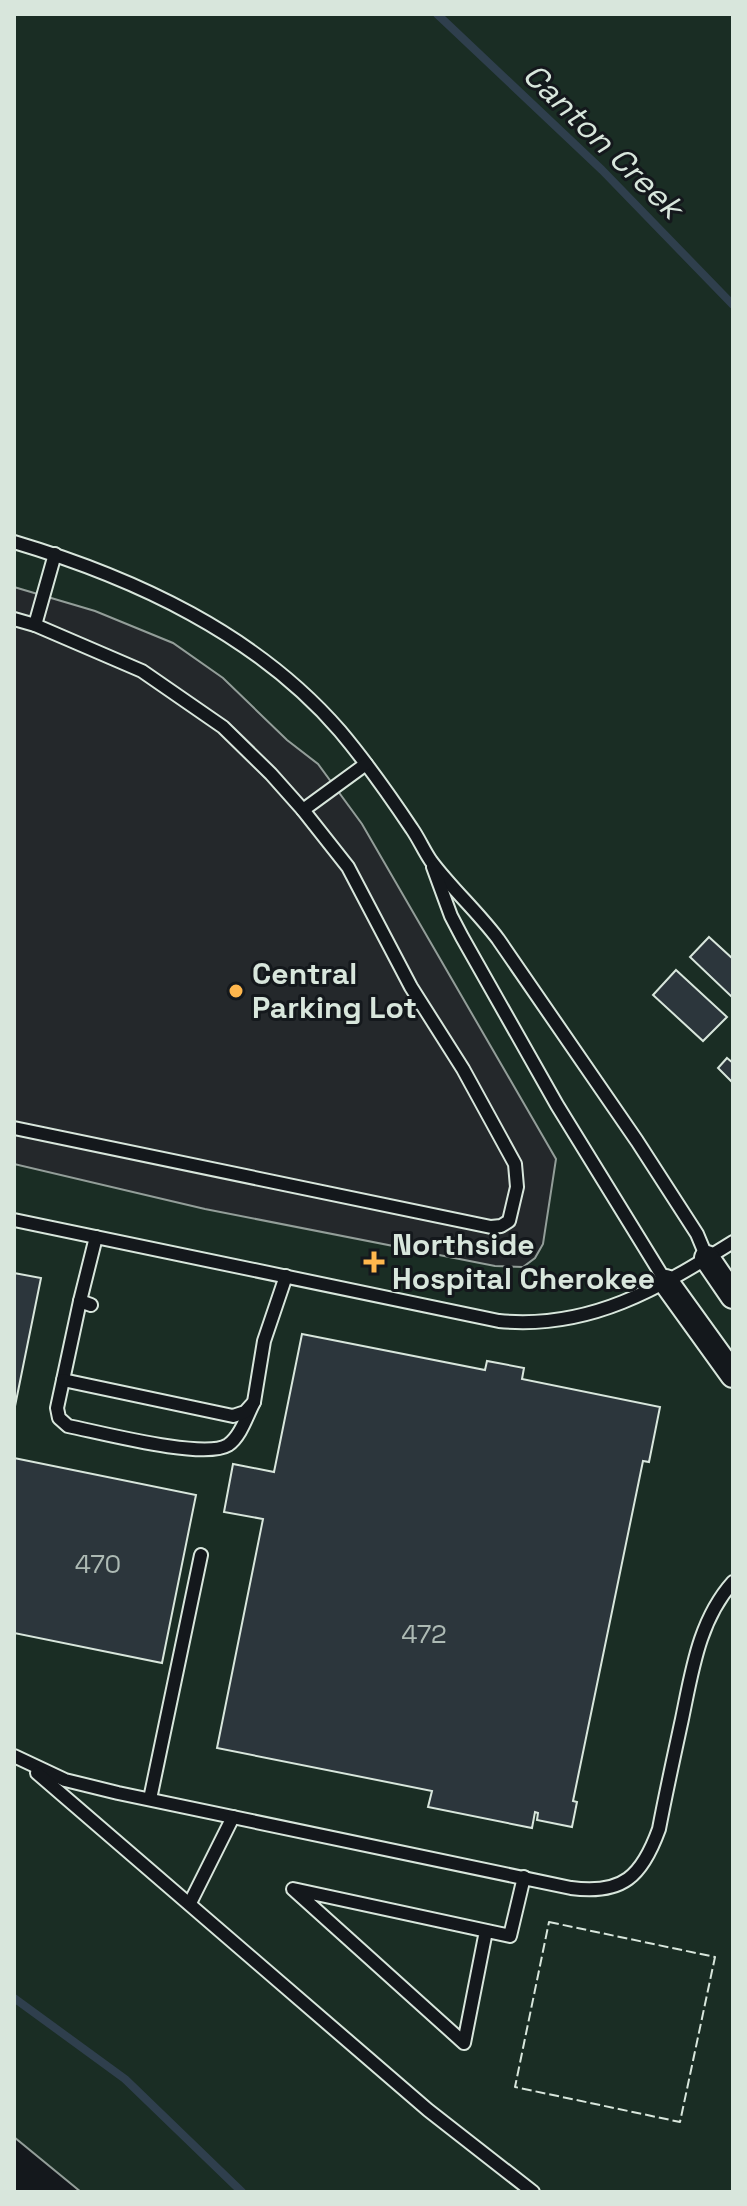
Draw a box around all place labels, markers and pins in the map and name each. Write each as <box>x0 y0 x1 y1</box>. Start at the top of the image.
place label: Central Parking Lot <box>252 954 417 1027</box>
marker: Central Parking Lot <box>227 982 245 1000</box>
place label: Northside Hospital Cherokee <box>392 1225 655 1298</box>
marker: Northside Hospital Cherokee <box>363 1251 385 1273</box>

